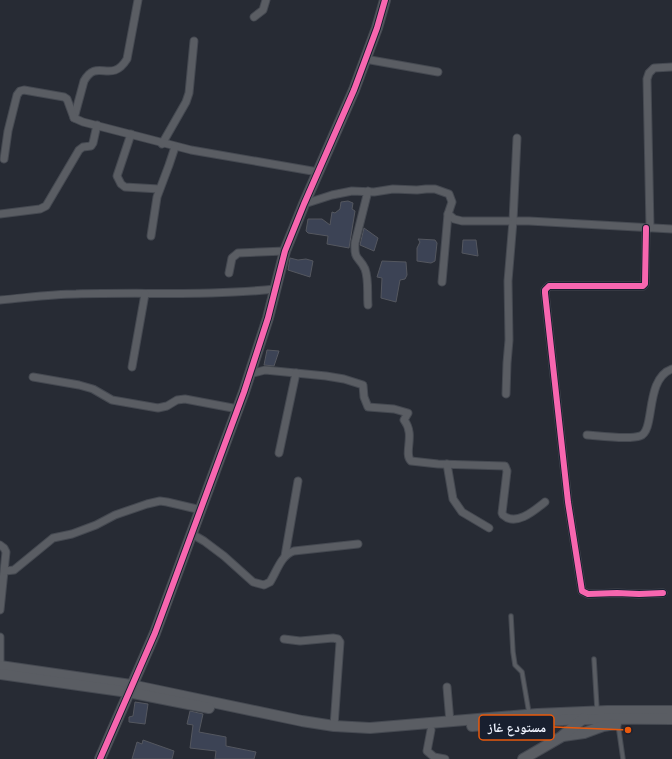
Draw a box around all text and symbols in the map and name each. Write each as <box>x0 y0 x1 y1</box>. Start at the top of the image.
callout: مستودع غاز <box>479 715 554 740</box>
text: مستودع غاز <box>487 718 546 737</box>

